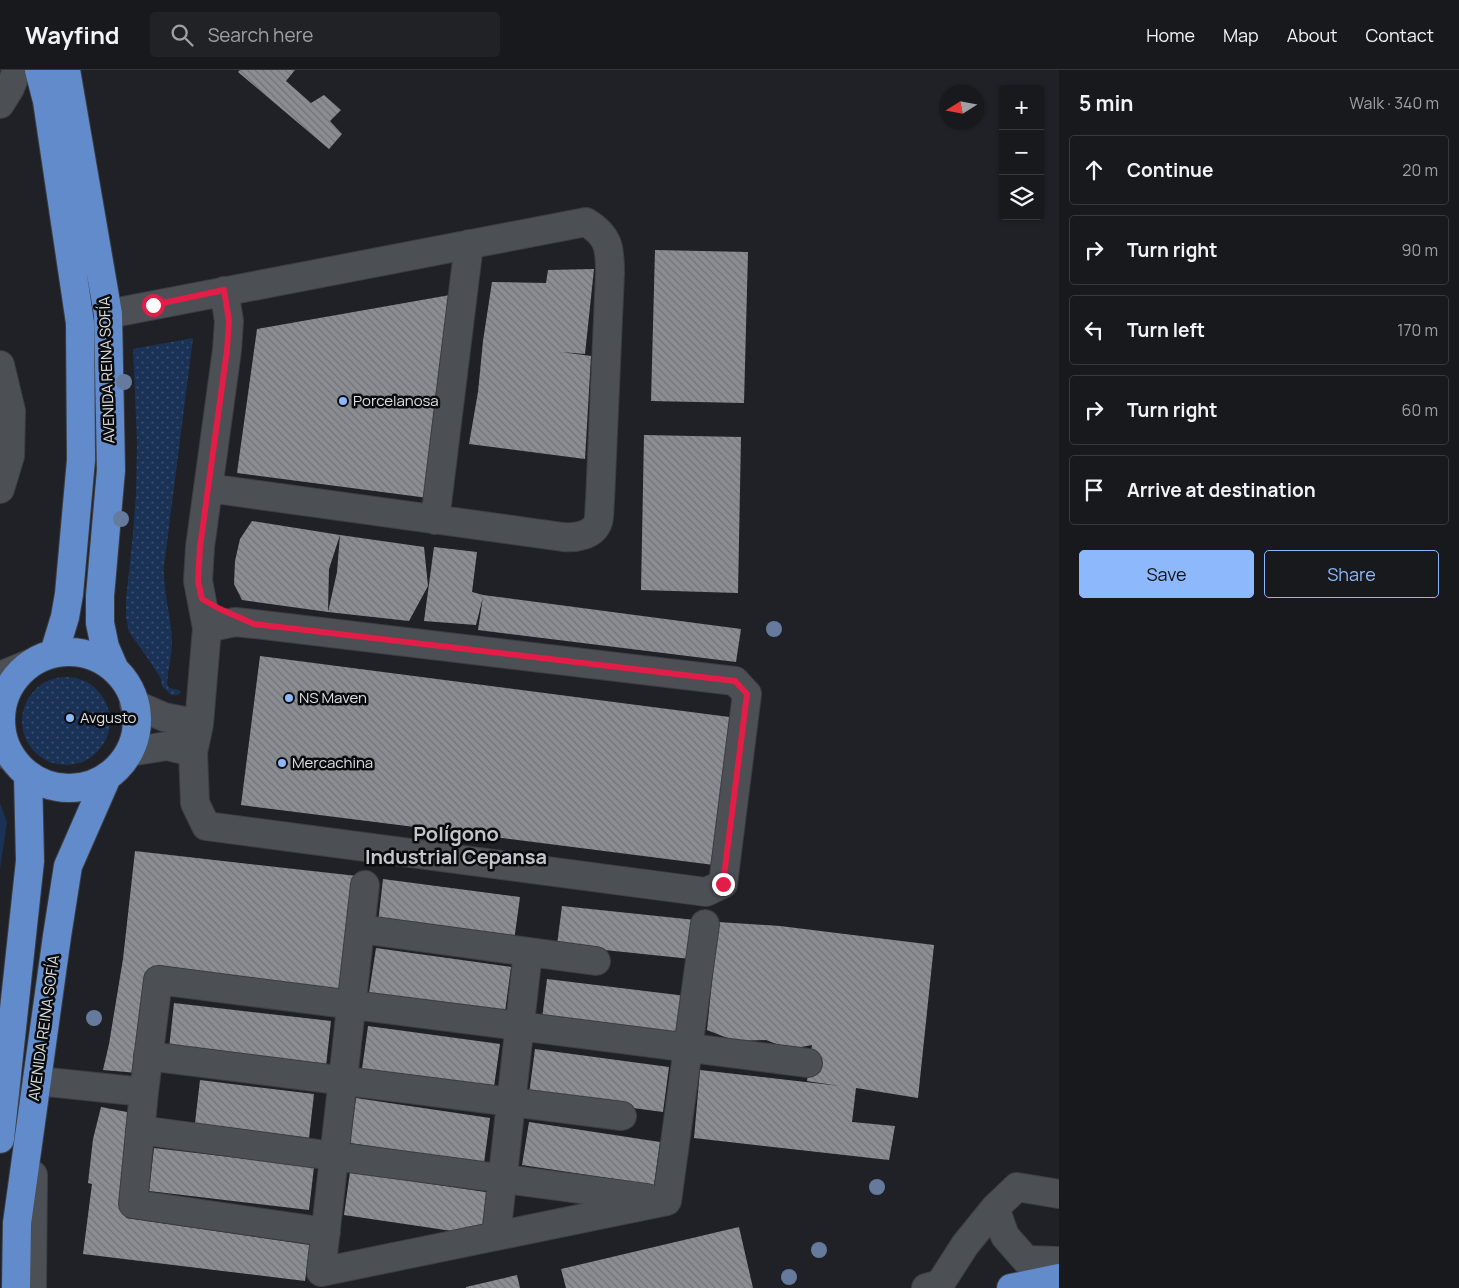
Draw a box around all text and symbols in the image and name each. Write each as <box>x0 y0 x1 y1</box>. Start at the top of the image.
search box <box>150 12 500 57</box>
text: Wayfind <box>25 18 120 51</box>
icon: search <box>168 21 196 49</box>
text: Search here <box>208 22 313 48</box>
text: Home <box>1146 23 1195 47</box>
text: Map <box>1223 23 1259 47</box>
text: About <box>1287 23 1337 47</box>
text: Contact <box>1365 23 1434 47</box>
north arrow <box>939 85 984 130</box>
map controls <box>999 85 1044 220</box>
button: + <box>999 85 1044 130</box>
text: 5 min <box>1079 89 1133 117</box>
text: Walk · 340 m <box>1349 92 1439 114</box>
button: − <box>999 130 1044 175</box>
icon: ahead <box>1080 156 1108 184</box>
text: Continue <box>1127 157 1213 183</box>
text: 20 m <box>1402 159 1438 181</box>
button: layers <box>999 175 1044 220</box>
icon: right <box>1080 236 1108 264</box>
text: Turn right <box>1127 237 1217 263</box>
text: 90 m <box>1402 239 1438 261</box>
route start <box>142 294 165 317</box>
street label: AVENIDA REINA SOFÍA <box>93 296 120 444</box>
icon: left <box>1080 316 1108 344</box>
text: Turn left <box>1127 317 1205 343</box>
text: 170 m <box>1397 319 1438 341</box>
place label: Porcelanosa <box>353 390 439 411</box>
marker: Porcelanosa <box>337 395 349 407</box>
icon: right <box>1080 396 1108 424</box>
text: Turn right <box>1127 397 1217 423</box>
text: 60 m <box>1402 399 1438 421</box>
icon: arrive <box>1080 476 1108 504</box>
text: Arrive at destination <box>1127 477 1316 503</box>
button: Save <box>1079 550 1254 598</box>
button: Share <box>1264 550 1439 598</box>
place label: NS Maven <box>299 687 367 708</box>
marker: NS Maven <box>283 692 295 704</box>
place label: Avgusto <box>80 707 137 728</box>
marker: Avgusto <box>64 712 76 724</box>
place label: Mercachina <box>292 752 373 773</box>
marker: Mercachina <box>276 757 288 769</box>
district label: Polígono Industrial Cepansa <box>365 820 547 870</box>
route end <box>712 873 735 896</box>
street label: AVENIDA REINA SOFÍA <box>23 953 64 1102</box>

